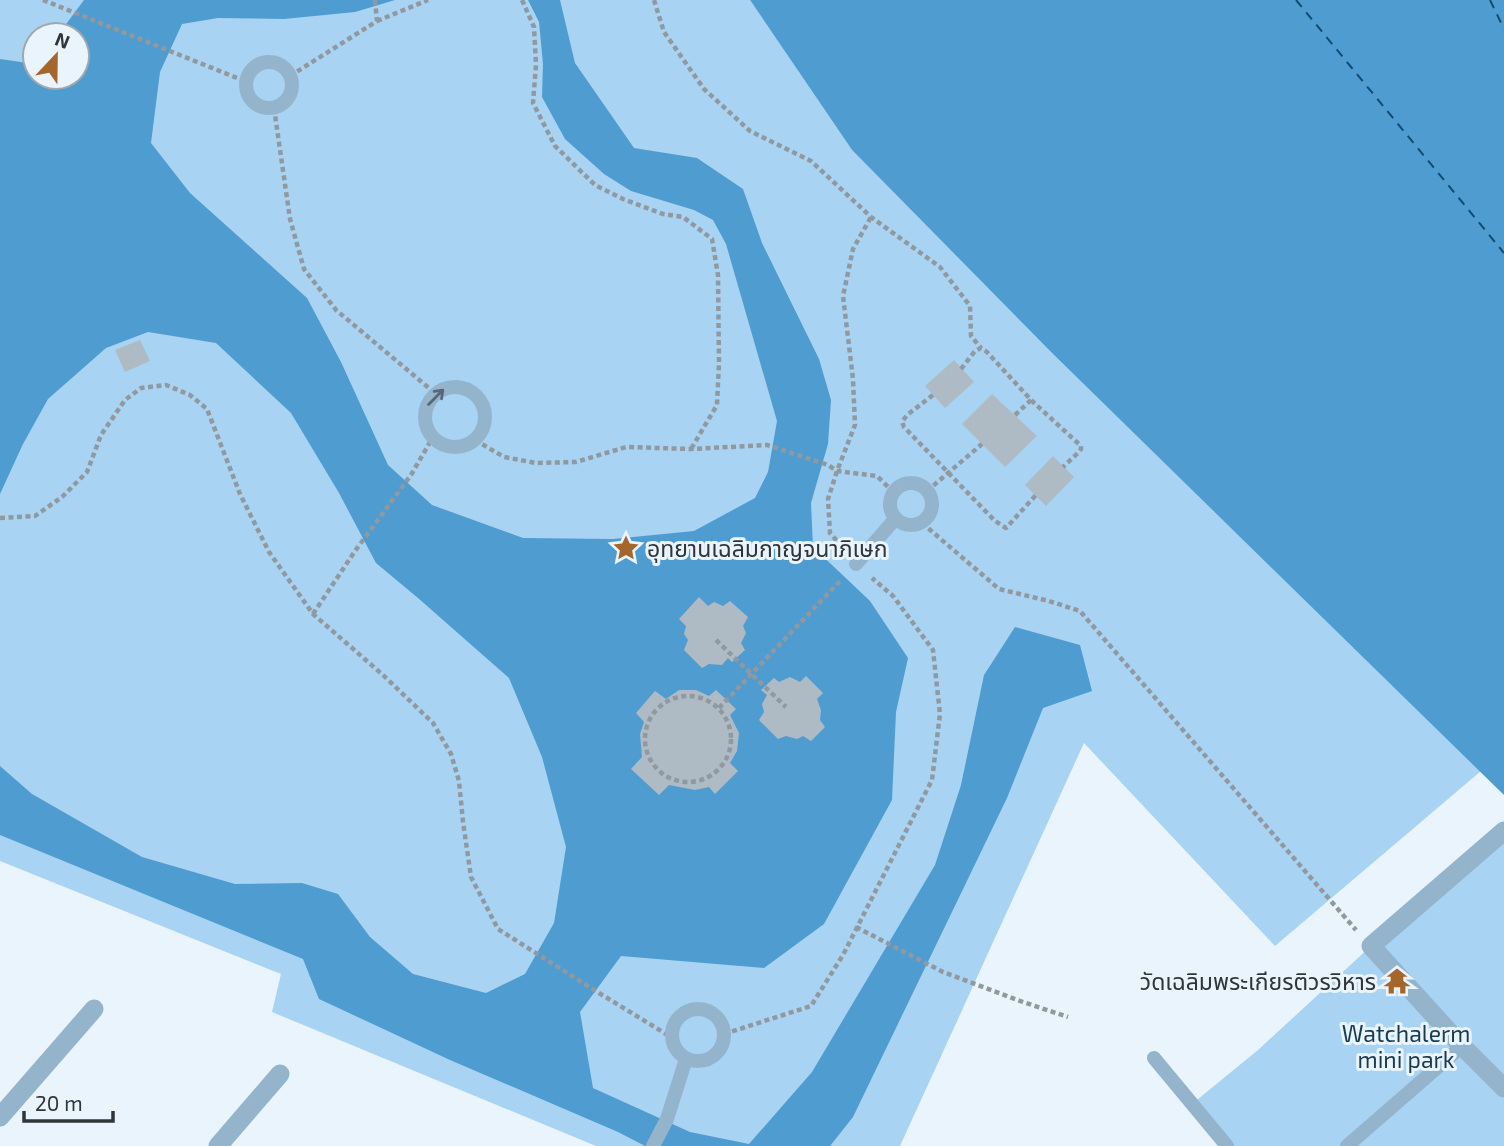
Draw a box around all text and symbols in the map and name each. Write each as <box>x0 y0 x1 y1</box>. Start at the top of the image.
north arrow <box>21 21 91 91</box>
text: N <box>52 27 73 53</box>
one-way arrow <box>427 389 444 407</box>
place icon: อุทยานเฉลิมกาญจนาภิเษก <box>611 533 641 563</box>
place label: อุทยานเฉลิมกาญจนาภิเษก <box>647 534 888 563</box>
temple icon: วัดเฉลิมพระเกียรติวรวิหาร <box>1382 966 1412 996</box>
place label: วัดเฉลิมพระเกียรติวรวิหาร <box>1140 967 1376 995</box>
park label: Watchalerm mini park <box>1342 1019 1470 1073</box>
scale bar <box>24 1080 114 1124</box>
text: 20 m <box>35 1090 83 1115</box>

